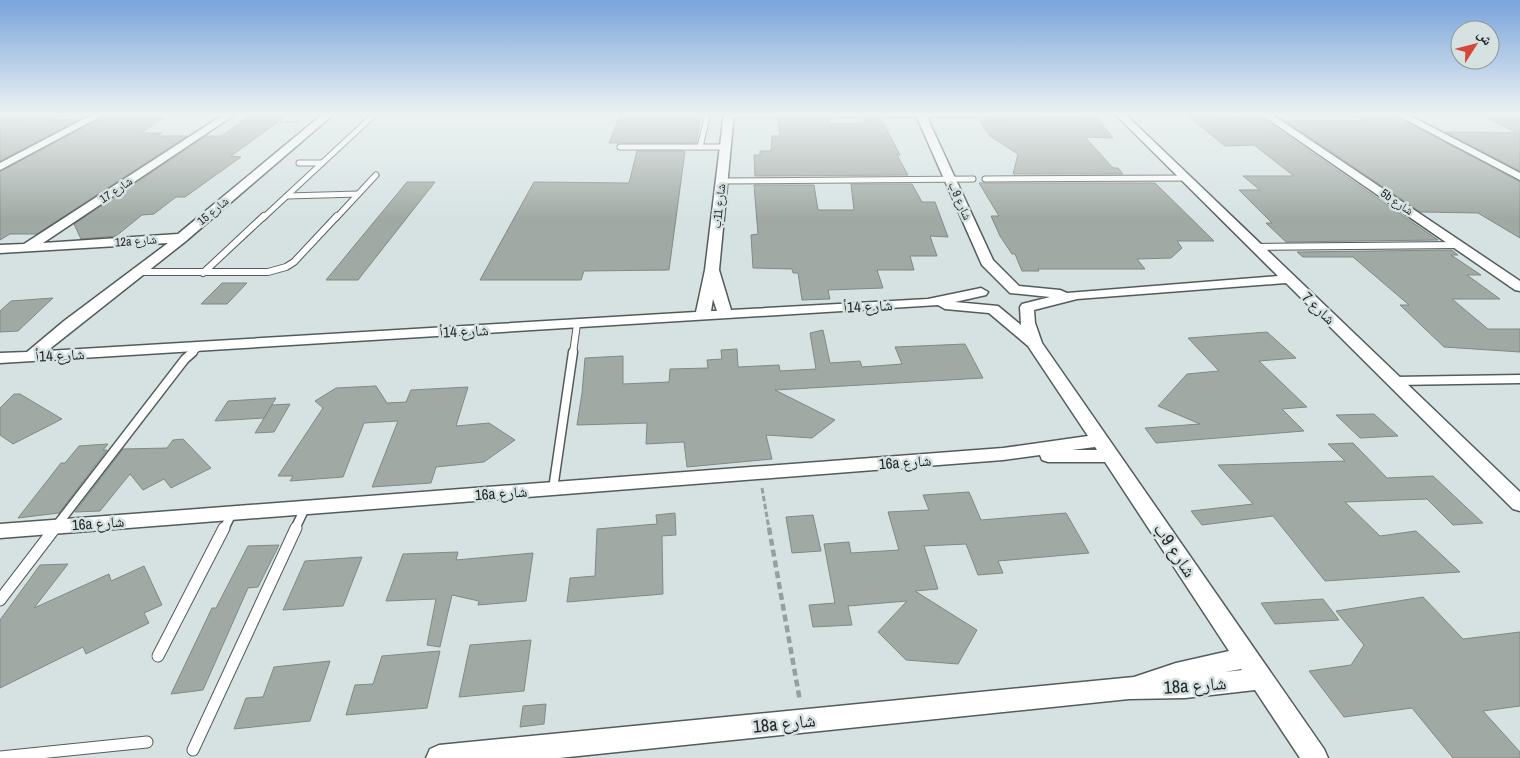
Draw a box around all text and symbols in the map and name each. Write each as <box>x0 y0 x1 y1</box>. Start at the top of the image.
north arrow <box>1450 20 1500 70</box>
text: ش <box>1474 26 1497 49</box>
street label: شارع 17 <box>96 173 136 207</box>
street label: شارع 9ب <box>944 179 976 223</box>
street label: شارع 11ب <box>709 183 729 229</box>
street label: 5b شارع <box>1377 185 1417 219</box>
street label: شارع 15 <box>194 193 232 229</box>
street label: 12a شارع <box>115 232 158 250</box>
street label: شارع 7 <box>1298 287 1340 329</box>
street label: شارع 14أ <box>843 294 893 318</box>
street label: شارع 14أ <box>439 319 489 343</box>
street label: شارع 14أ <box>35 343 85 367</box>
street label: 16a شارع <box>878 450 932 474</box>
street label: 16a شارع <box>474 481 528 505</box>
street label: 16a شارع <box>71 511 125 535</box>
street label: شارع 9ب <box>1148 518 1202 582</box>
street label: 18a شارع <box>1163 670 1227 700</box>
street label: 18a شارع <box>751 707 817 739</box>

